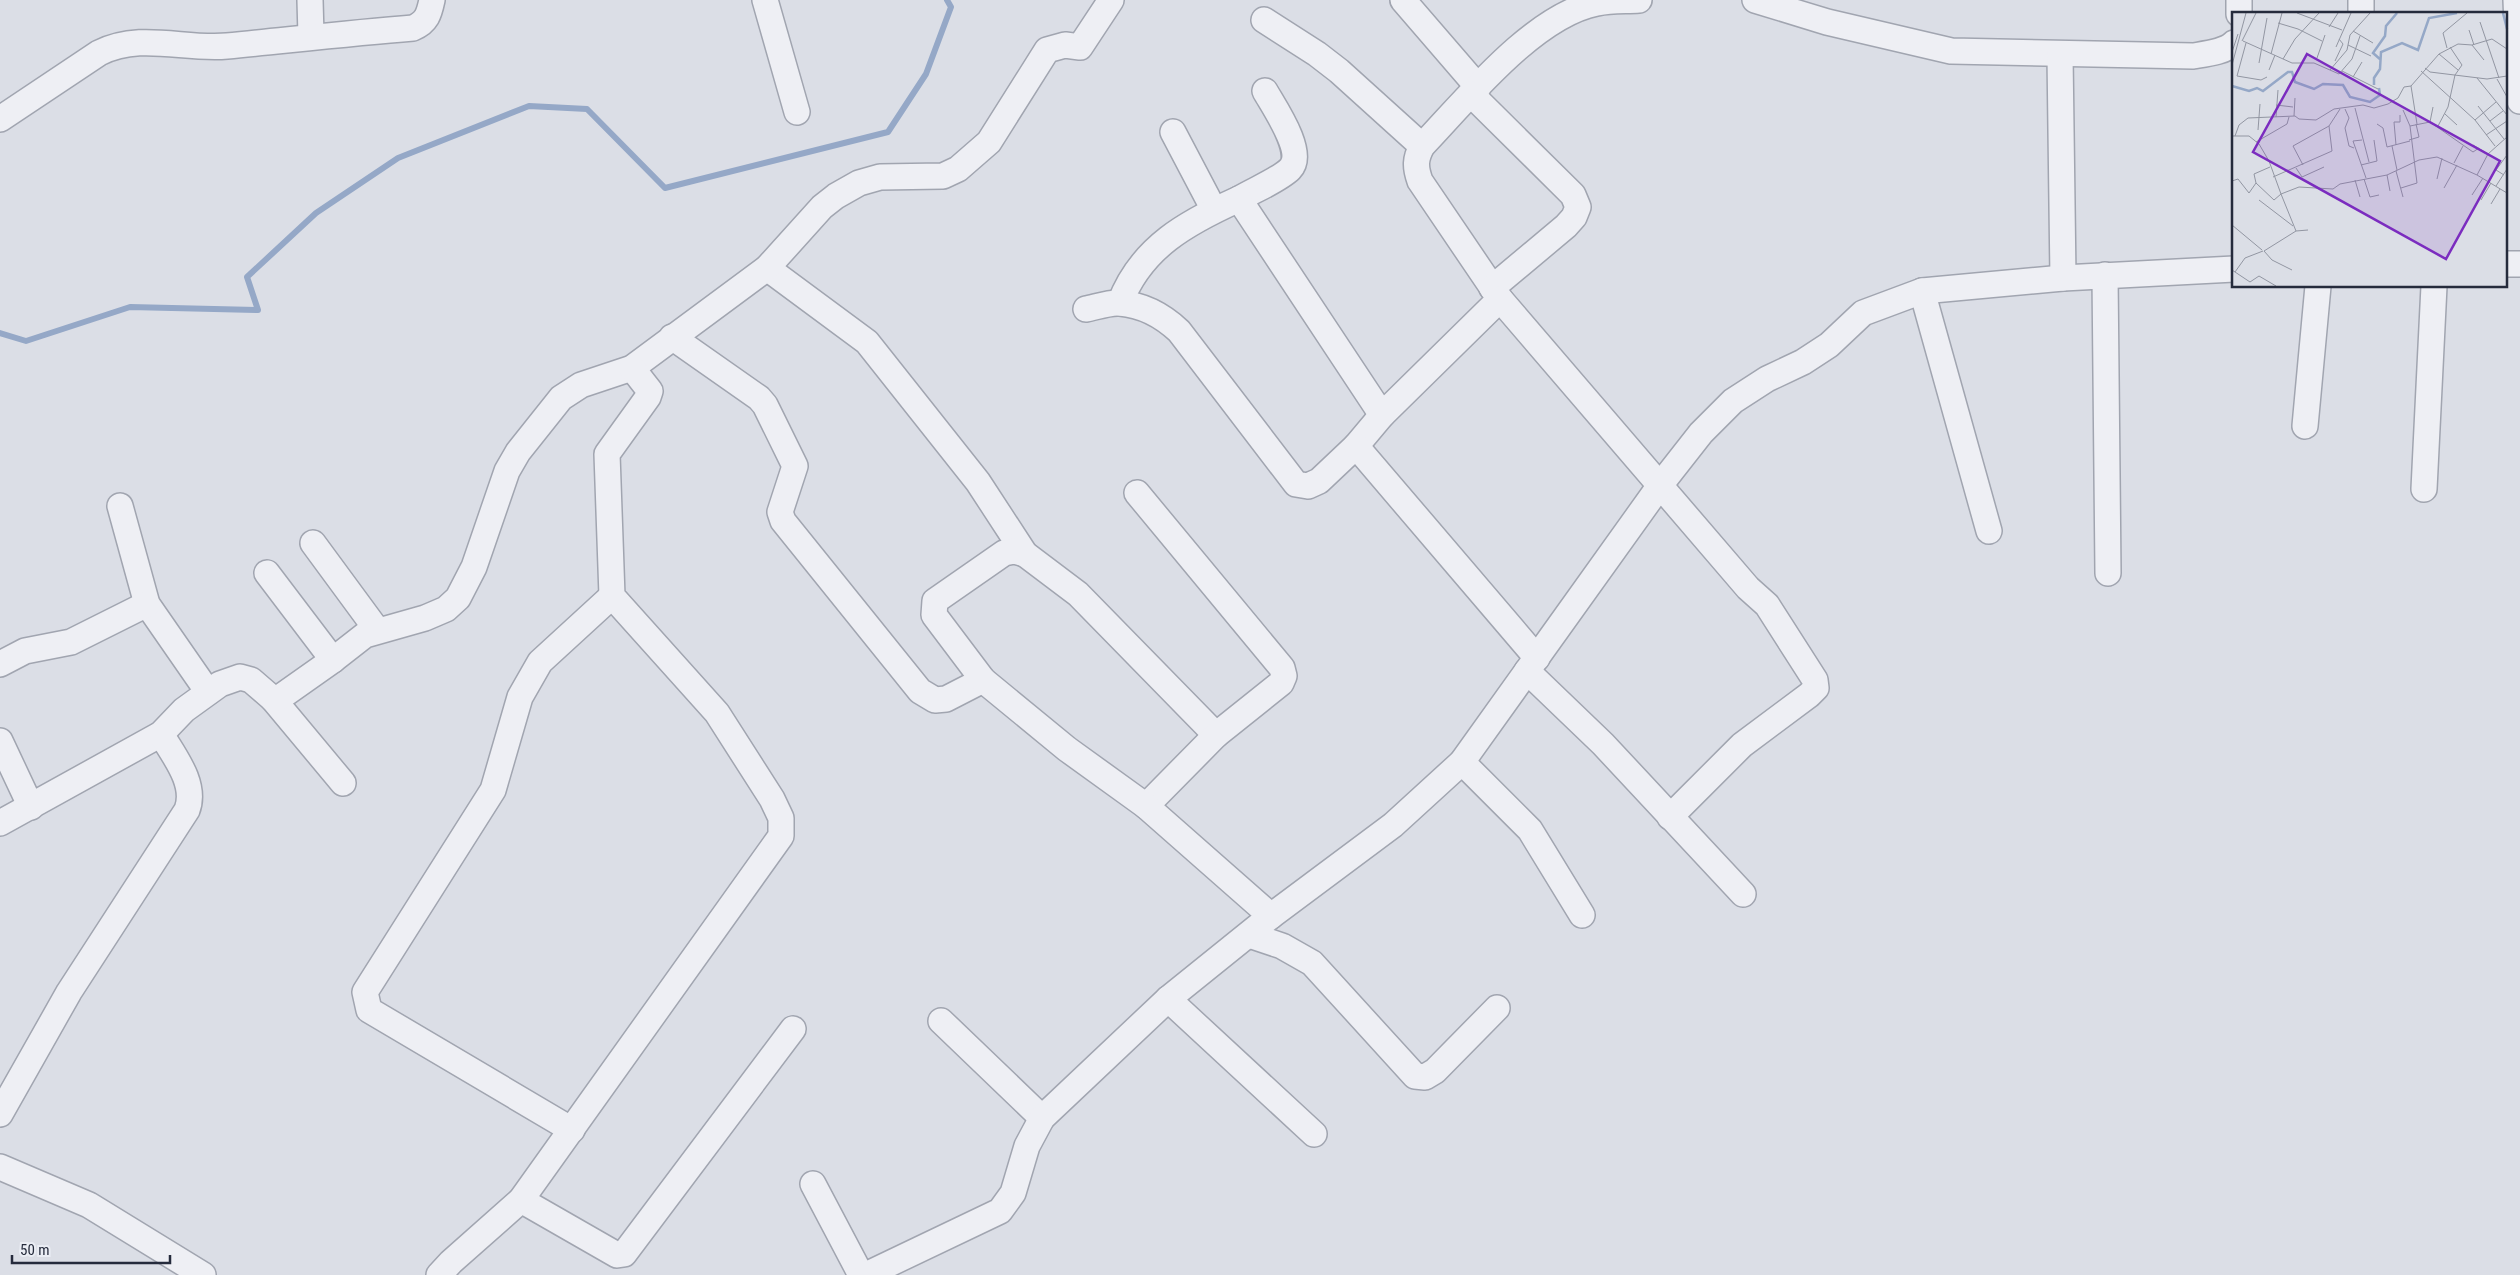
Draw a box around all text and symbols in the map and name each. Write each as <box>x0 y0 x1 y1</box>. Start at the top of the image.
inset map <box>2232 12 2508 288</box>
scale bar <box>12 1232 170 1264</box>
text: 50 m <box>20 1241 50 1259</box>

